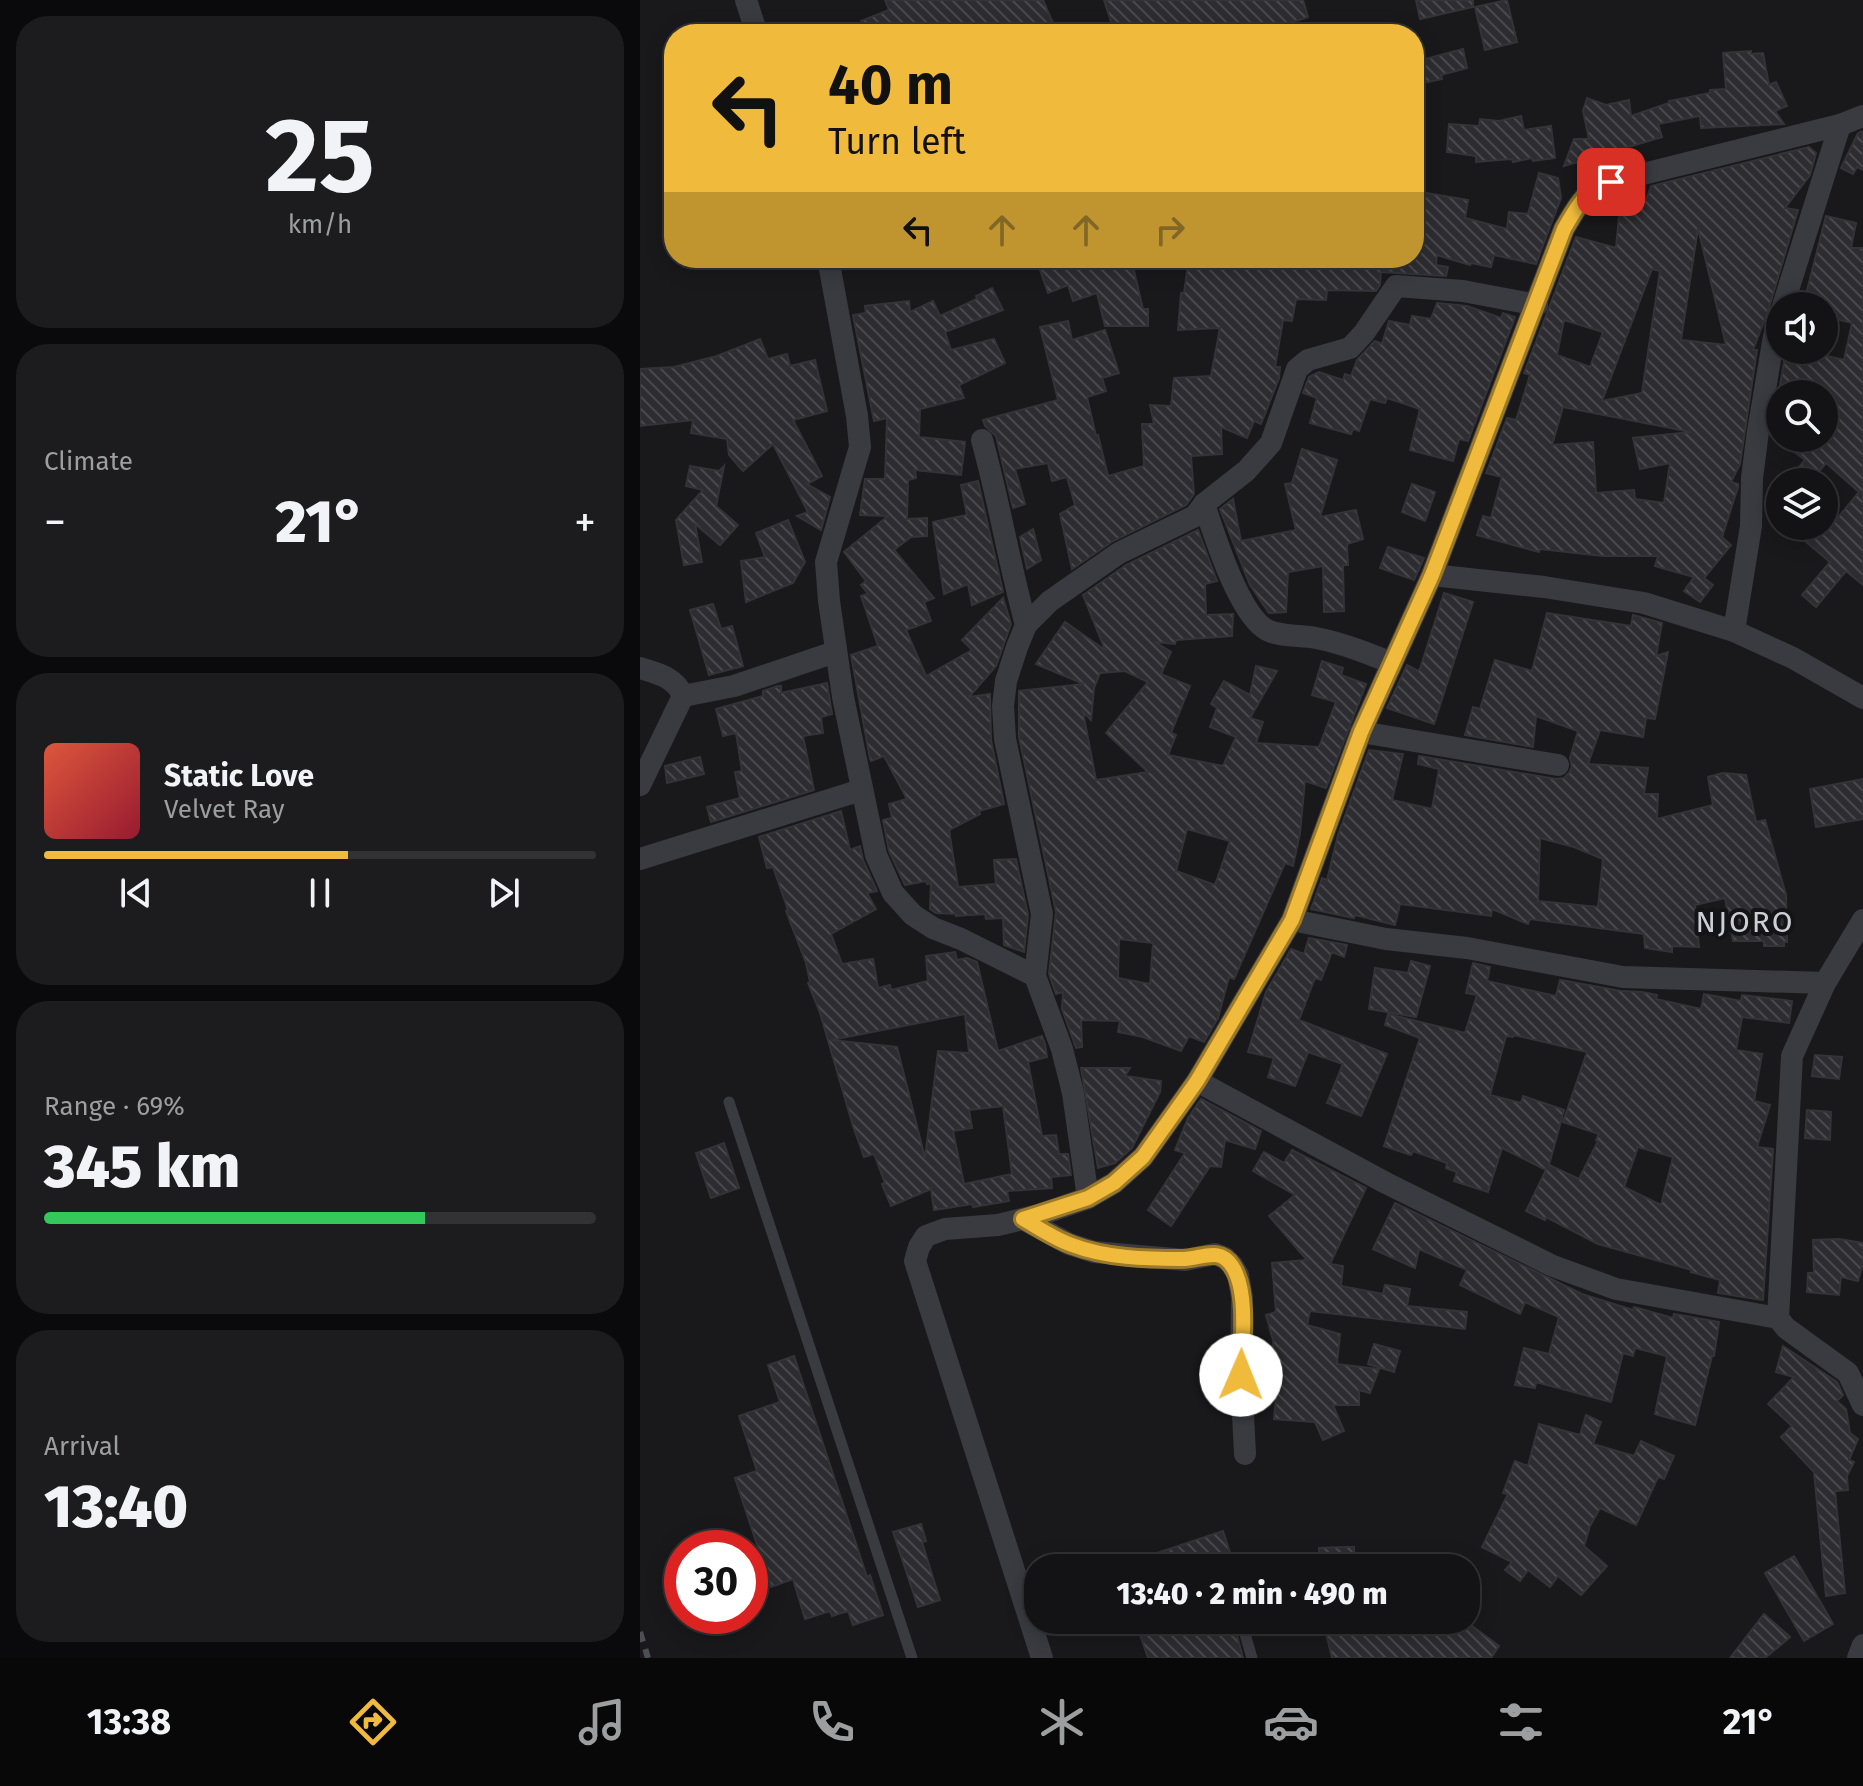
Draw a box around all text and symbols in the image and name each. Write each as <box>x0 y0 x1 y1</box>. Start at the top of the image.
text: 40 m <box>828 52 953 119</box>
icon: left <box>696 56 800 160</box>
text: 25 <box>265 94 375 219</box>
text: Turn left <box>828 120 966 164</box>
pin <box>1577 148 1645 216</box>
icon: arrive <box>1589 160 1633 204</box>
icon: left <box>896 208 940 252</box>
icon: ahead <box>980 208 1024 252</box>
icon: ahead <box>1064 208 1108 252</box>
icon: right <box>1148 208 1192 252</box>
text: km/h <box>288 209 352 240</box>
map controls <box>1766 292 1838 540</box>
button: sound <box>1766 292 1838 364</box>
button: search <box>1766 380 1838 452</box>
text: Climate <box>44 446 133 477</box>
button: layers <box>1766 468 1838 540</box>
text: 21° <box>275 486 365 558</box>
text: − <box>44 496 66 549</box>
text: + <box>574 496 596 549</box>
text: Static Love <box>164 758 314 794</box>
text: Velvet Ray <box>164 794 284 825</box>
icon: previous <box>114 871 158 915</box>
icon: pause <box>298 871 342 915</box>
icon: next <box>482 871 526 915</box>
district label: NJORO <box>1695 904 1795 940</box>
text: Range · 69% <box>44 1091 185 1122</box>
text: 345 km <box>44 1131 240 1203</box>
position arrow <box>1199 1333 1283 1417</box>
text: Arrival <box>44 1431 120 1462</box>
text: 13:40 <box>44 1471 188 1543</box>
speed limit sign: 30 <box>664 1530 768 1634</box>
text: 13:40 · 2 min · 490 m <box>1117 1576 1388 1612</box>
icon: directions <box>345 1694 401 1750</box>
icon: music <box>574 1694 630 1750</box>
icon: phone <box>804 1694 860 1750</box>
icon: climate <box>1034 1694 1090 1750</box>
icon: car <box>1263 1694 1319 1750</box>
icon: filters <box>1493 1694 1549 1750</box>
text: 13:38 <box>87 1700 171 1744</box>
text: 21° <box>1723 1700 1776 1744</box>

